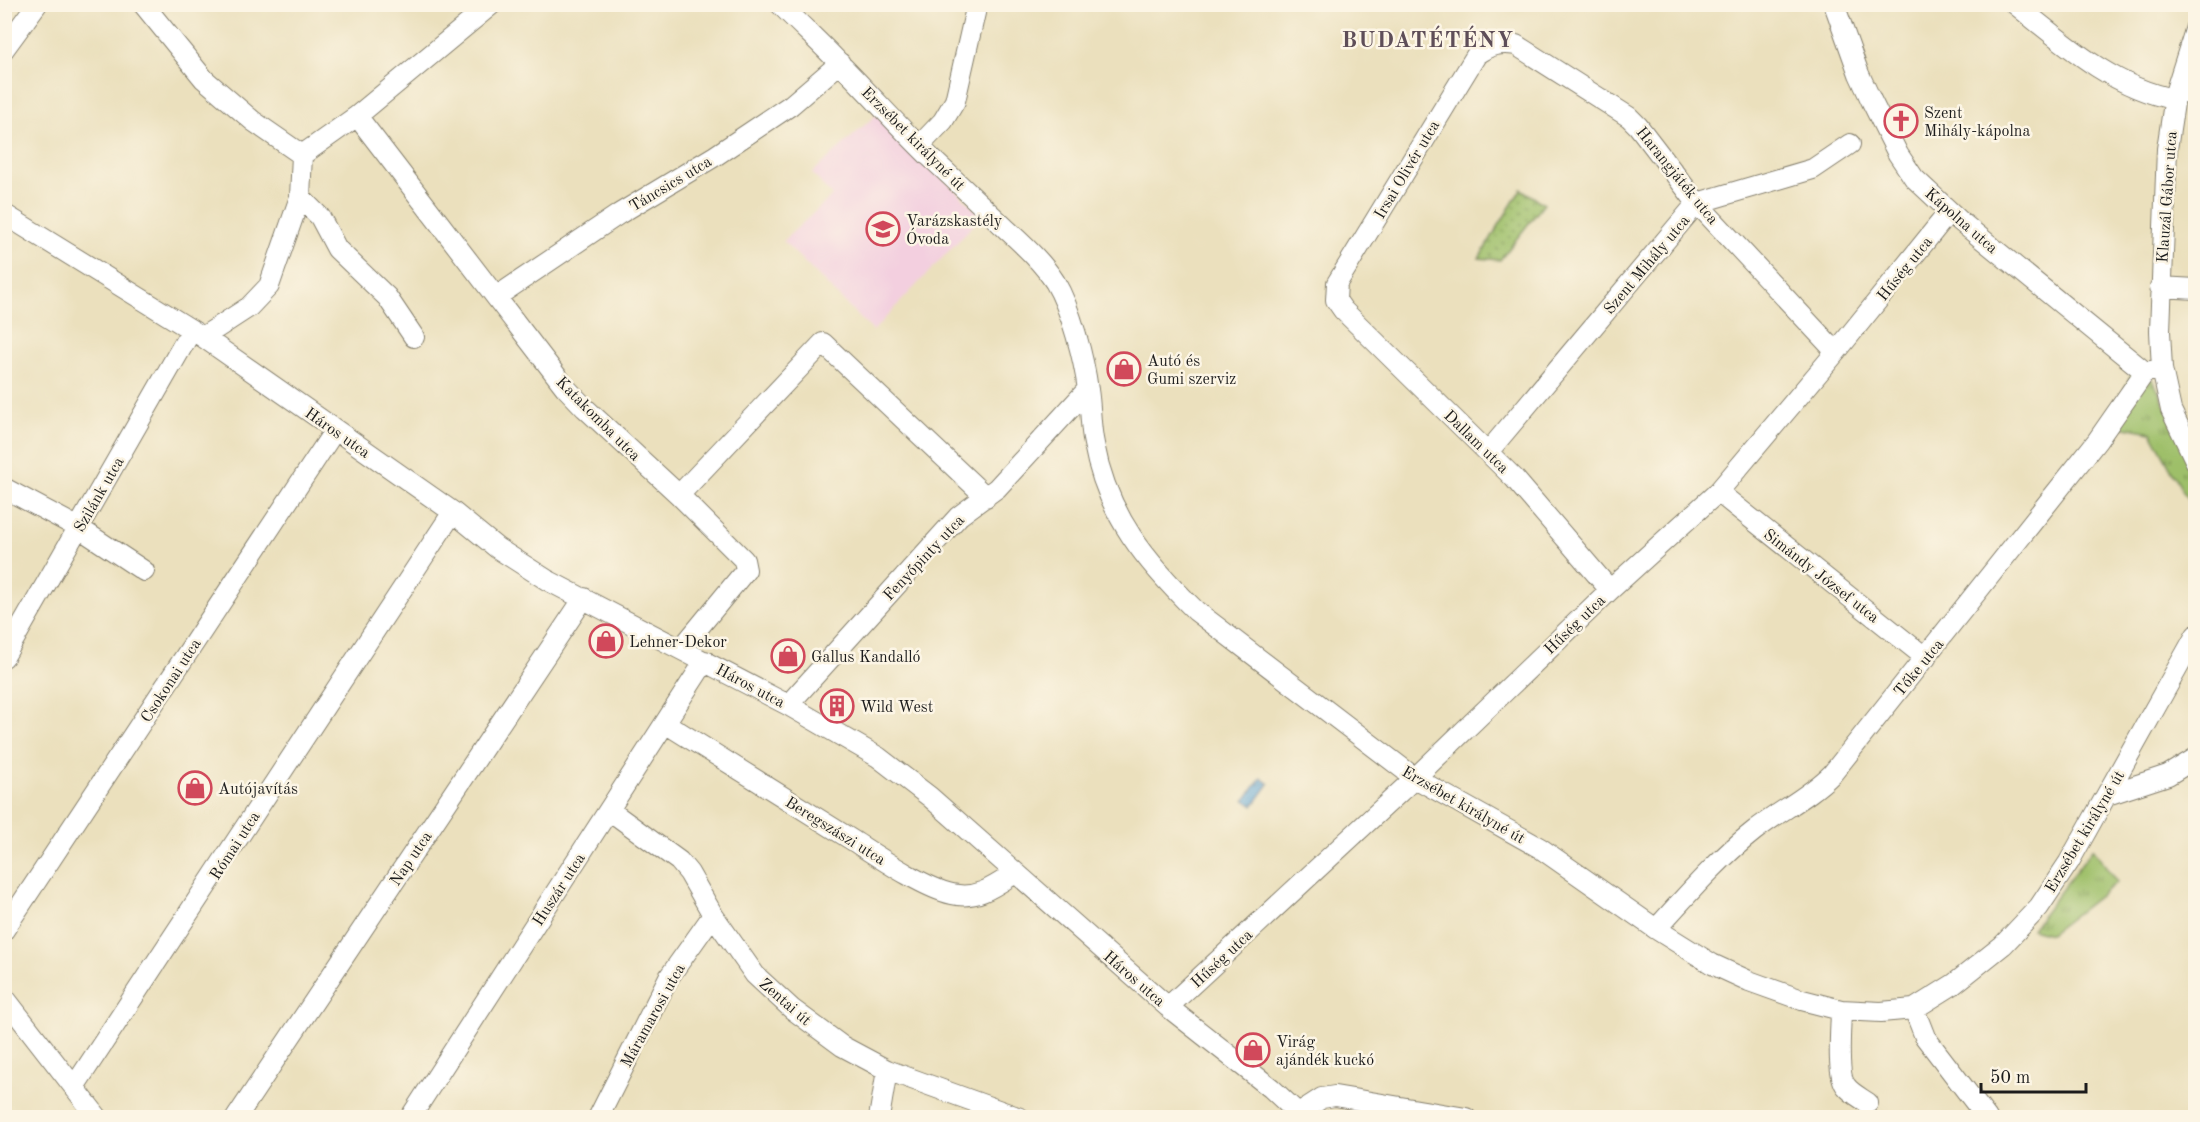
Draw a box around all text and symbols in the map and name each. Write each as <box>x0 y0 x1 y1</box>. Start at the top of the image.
district label: BUDATÉTÉNY <box>1341 25 1515 52</box>
street label: Erzsébet királyné út <box>858 85 968 195</box>
church icon: Szent Mihály-kápolna <box>1883 103 1919 139</box>
place label: Szent Mihály-kápolna <box>1924 106 2030 140</box>
street label: Irsai Olivér utca <box>1372 118 1443 222</box>
street label: Harangjáték utca <box>1632 125 1720 228</box>
street label: Klauzál Gábor utca <box>2155 131 2181 264</box>
street label: Táncsics utca <box>627 154 715 215</box>
street label: Kápolna utca <box>1921 186 2000 257</box>
school or university icon: Varázskastély Óvoda <box>865 211 901 247</box>
street label: Szent Mihály utca <box>1602 213 1693 318</box>
place label: Varázskastély Óvoda <box>906 214 1003 248</box>
street label: Hűség utca <box>1875 234 1936 304</box>
shop icon: Autó és Gumi szerviz <box>1106 351 1142 387</box>
place label: Autó és Gumi szerviz <box>1147 354 1236 388</box>
street label: Katakomba utca <box>552 374 643 465</box>
street label: Háros utca <box>301 405 372 462</box>
street label: Dallam utca <box>1440 408 1511 477</box>
street label: Szilánk utca <box>72 455 128 535</box>
street label: Fenyőpinty utca <box>881 512 968 604</box>
street label: Simándy József utca <box>1760 527 1882 626</box>
street label: Hűség utca <box>1542 593 1609 658</box>
shop icon: Lehner-Dekor <box>588 623 624 659</box>
place label: Lehner-Dekor <box>629 635 727 651</box>
street label: Csokonai utca <box>139 636 205 726</box>
street label: Tőke utca <box>1892 637 1947 700</box>
shop icon: Gallus Kandalló <box>770 638 806 674</box>
place label: Gallus Kandalló <box>811 650 921 666</box>
street label: Háros utca <box>713 662 787 712</box>
building icon: Wild West <box>819 688 855 724</box>
place label: Wild West <box>860 700 934 716</box>
street label: Erzsébet királyné út <box>1399 764 1528 848</box>
street label: Erzsébet királyné út <box>2043 768 2129 896</box>
shop icon: Autójavítás <box>177 770 213 806</box>
place label: Autójavítás <box>218 782 298 798</box>
street label: Beregszászi utca <box>782 795 888 869</box>
street label: Római utca <box>208 809 264 883</box>
street label: Nap utca <box>388 829 436 889</box>
street label: Huszár utca <box>530 851 589 929</box>
street label: Hűség utca <box>1189 927 1256 992</box>
street label: Háros utca <box>1100 949 1167 1010</box>
street label: Máramarosi utca <box>619 961 689 1070</box>
street label: Zentai út <box>756 976 814 1029</box>
shop icon: Virág ajándék kuckó <box>1235 1032 1271 1068</box>
place label: Virág ajándék kuckó <box>1276 1035 1374 1069</box>
scale bar <box>1981 1056 2086 1094</box>
text: 50 m <box>1990 1069 2030 1087</box>

